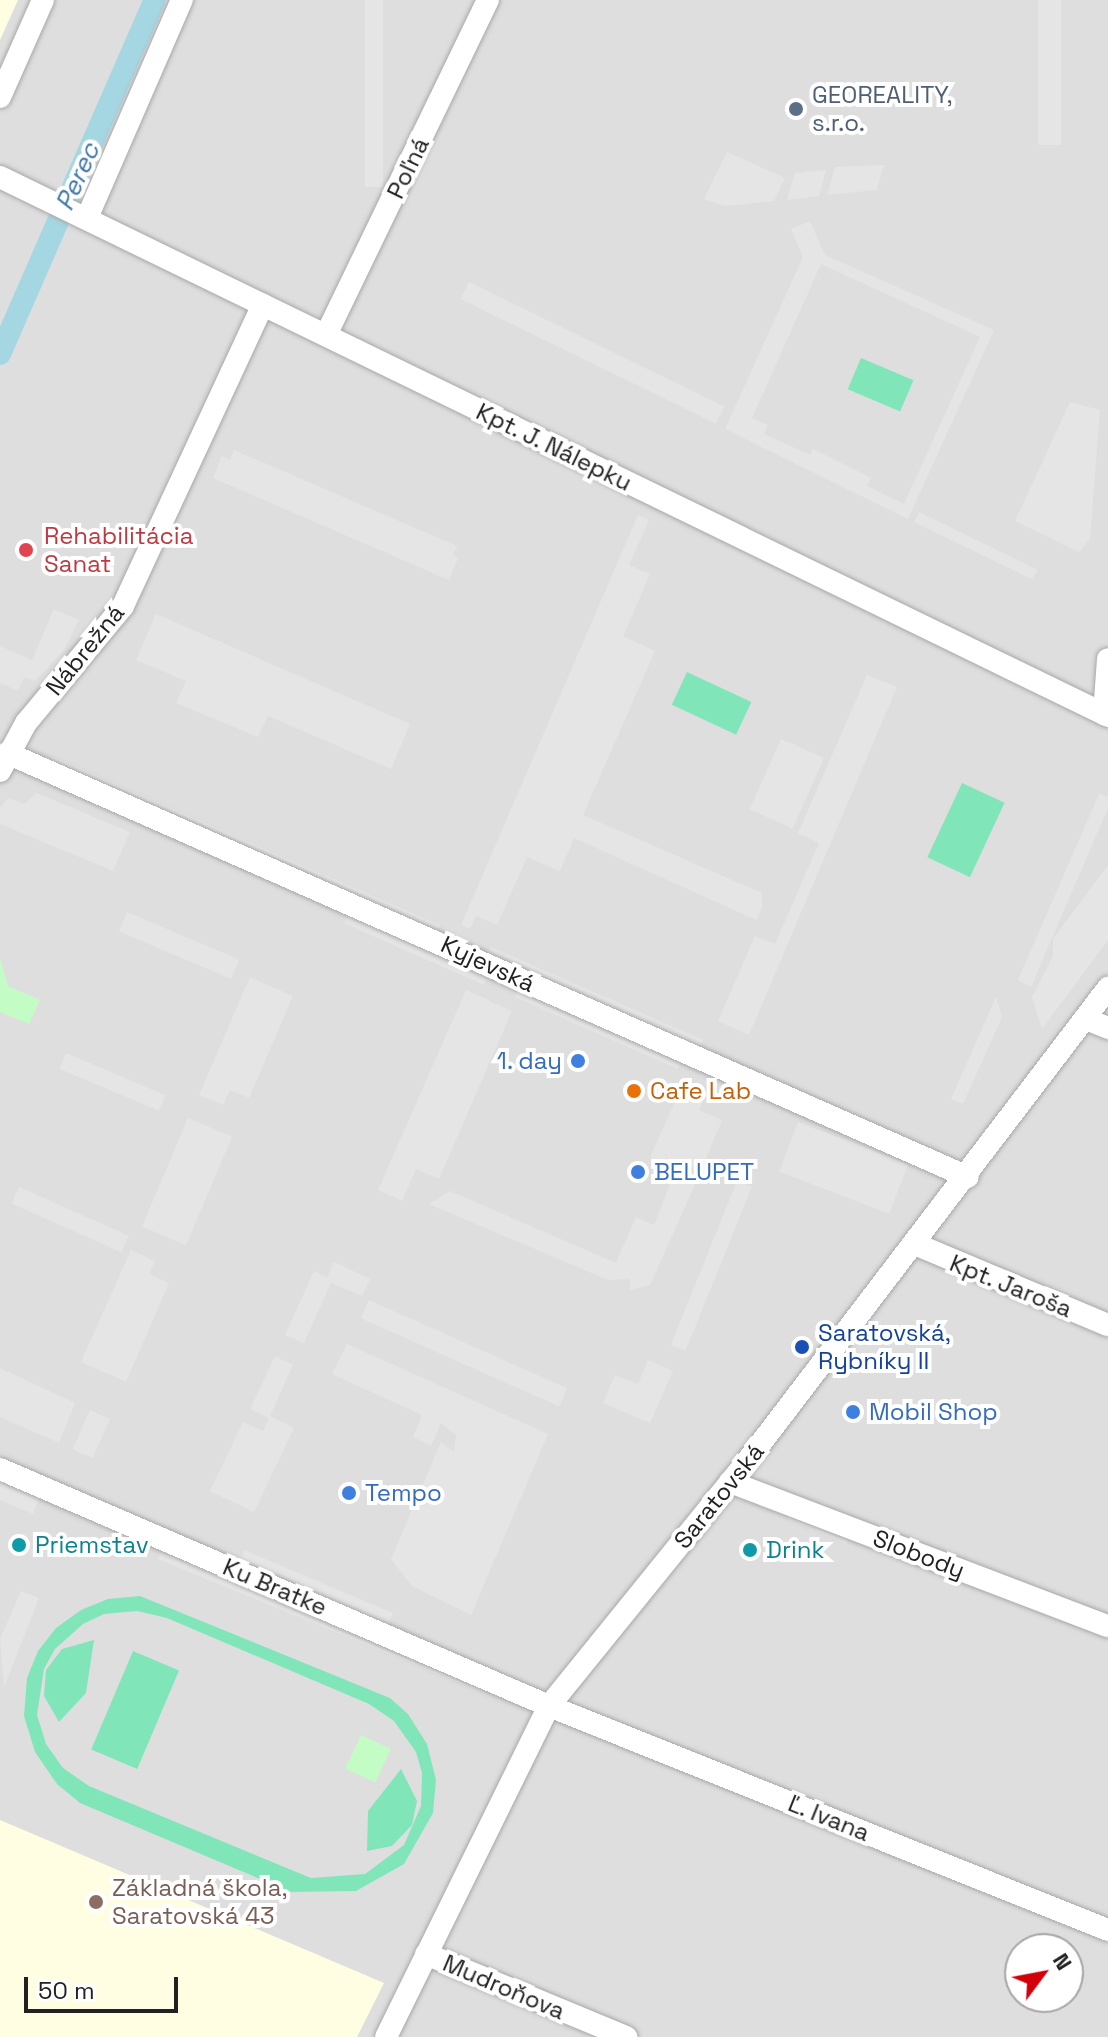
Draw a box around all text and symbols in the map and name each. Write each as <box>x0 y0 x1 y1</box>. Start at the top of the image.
place label: GEOREALITY, s.r.o. <box>812 81 953 137</box>
marker: GEOREALITY, s.r.o. <box>787 100 805 118</box>
street label: Poľná <box>381 133 435 203</box>
water label: Perec <box>49 138 107 216</box>
street label: Kpt. J. Nálepku <box>471 397 637 497</box>
place label: Rehabilitácia Sanat <box>44 522 193 578</box>
marker: Rehabilitácia Sanat <box>15 539 37 561</box>
street label: Nábrežná <box>40 599 130 701</box>
street label: Kyjevská <box>436 930 540 998</box>
place label: 1. day <box>496 1047 562 1075</box>
marker: 1. day <box>569 1052 587 1070</box>
place label: Cafe Lab <box>650 1077 751 1105</box>
marker: Cafe Lab <box>625 1082 643 1100</box>
place label: BELUPET <box>654 1158 754 1186</box>
marker: BELUPET <box>629 1163 647 1181</box>
street label: Kpt. Jaroša <box>945 1248 1077 1324</box>
place label: Saratovská, Rybníky II <box>818 1319 951 1375</box>
marker: Saratovská, Rybníky II <box>793 1338 811 1356</box>
place label: Mobil Shop <box>869 1398 998 1426</box>
marker: Mobil Shop <box>844 1403 862 1421</box>
street label: Saratovská <box>668 1438 770 1554</box>
place label: Tempo <box>365 1479 442 1507</box>
marker: Tempo <box>340 1484 358 1502</box>
street label: Slobody <box>869 1523 969 1585</box>
place label: Priemstav <box>35 1531 149 1559</box>
marker: Priemstav <box>10 1536 28 1554</box>
place label: Drink <box>766 1536 824 1564</box>
marker: Drink <box>741 1541 759 1559</box>
street label: Ku Bratke <box>219 1552 331 1622</box>
street label: Ľ. Ivana <box>784 1789 874 1847</box>
place label: Základná škola, Saratovská 43 <box>112 1874 288 1930</box>
marker: Základná škola, Saratovská 43 <box>87 1893 105 1911</box>
north arrow <box>1004 1933 1084 2013</box>
street label: Mudroňova <box>439 1948 569 2026</box>
text: N <box>1047 1948 1078 1975</box>
scale bar <box>28 1961 182 2011</box>
text: 50 m <box>38 1975 95 2006</box>

